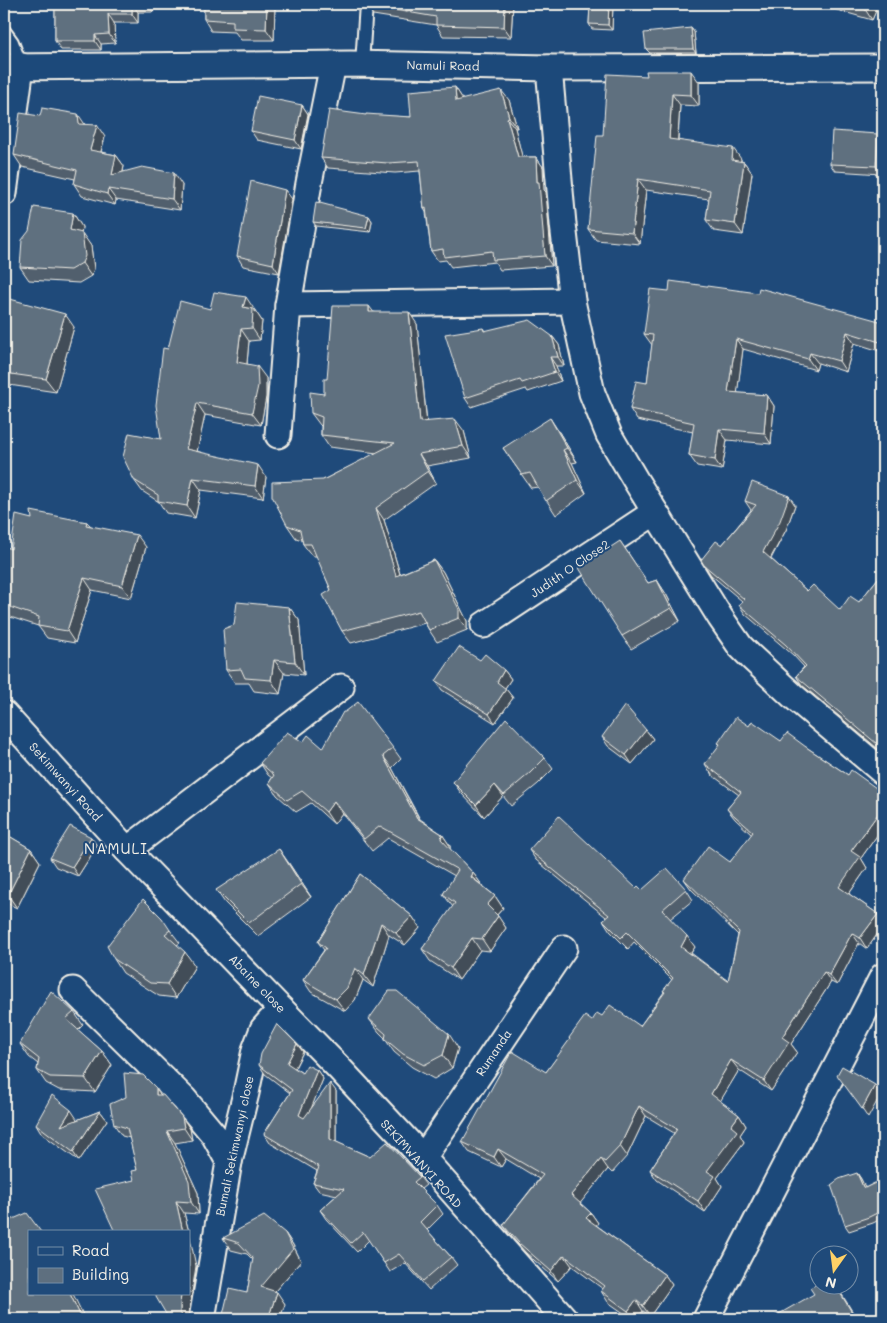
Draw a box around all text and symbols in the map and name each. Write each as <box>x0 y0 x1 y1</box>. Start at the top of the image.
street label: Namuli Road <box>406 56 480 74</box>
street label: Judith O Close2 <box>527 536 612 601</box>
street label: Sekimwanyi Road <box>26 738 106 824</box>
district label: NAMULI <box>84 838 148 858</box>
street label: Abaine close <box>226 951 290 1016</box>
street label: Rumanda <box>472 1026 515 1079</box>
street label: Bumali Sekimwanyi close <box>211 1074 257 1217</box>
street label: SEKIMWANYI ROAD <box>378 1116 466 1211</box>
legend <box>28 1230 190 1296</box>
text: Road <box>72 1240 109 1260</box>
north arrow <box>810 1246 860 1296</box>
text: Building <box>72 1264 129 1284</box>
text: N <box>823 1273 838 1294</box>

